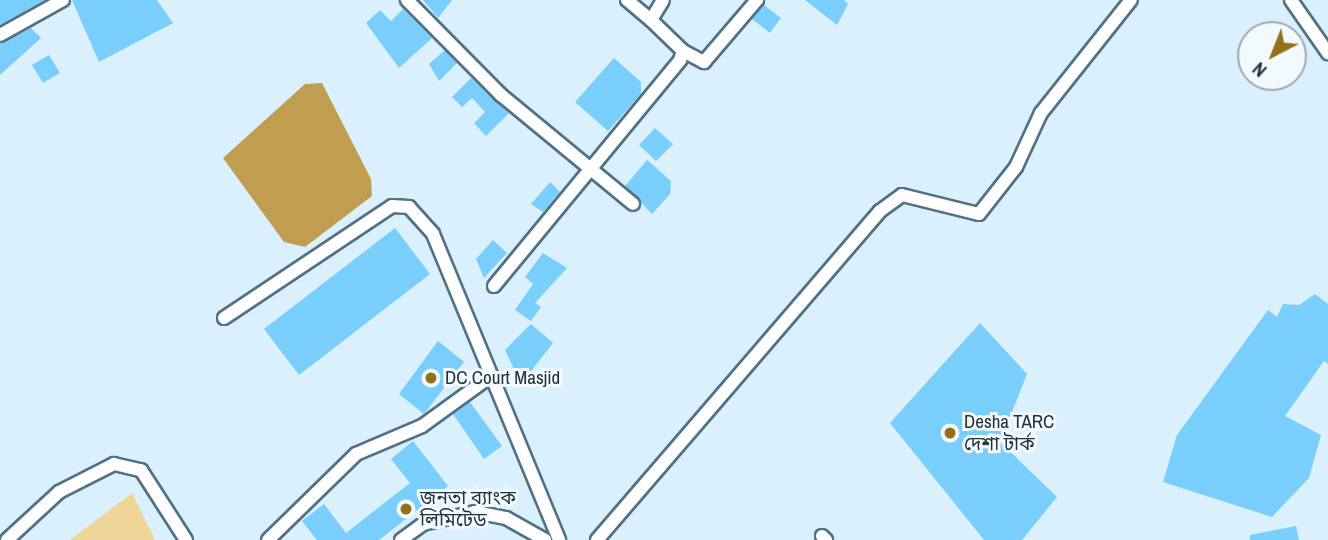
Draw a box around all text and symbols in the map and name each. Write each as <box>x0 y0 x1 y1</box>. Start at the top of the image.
north arrow <box>1237 21 1307 91</box>
text: N <box>1246 57 1272 84</box>
place label: DC Court Masjid <box>445 367 560 389</box>
marker: DC Court Masjid <box>423 370 439 386</box>
place label: Desha TARC দেশা টার্ক <box>964 411 1055 455</box>
marker: Desha TARC দেশা টার্ক <box>942 425 958 441</box>
place label: জনতা ব্যাংক লিমিটেড <box>420 487 516 531</box>
marker: জনতা ব্যাংক লিমিটেড <box>398 501 414 517</box>

